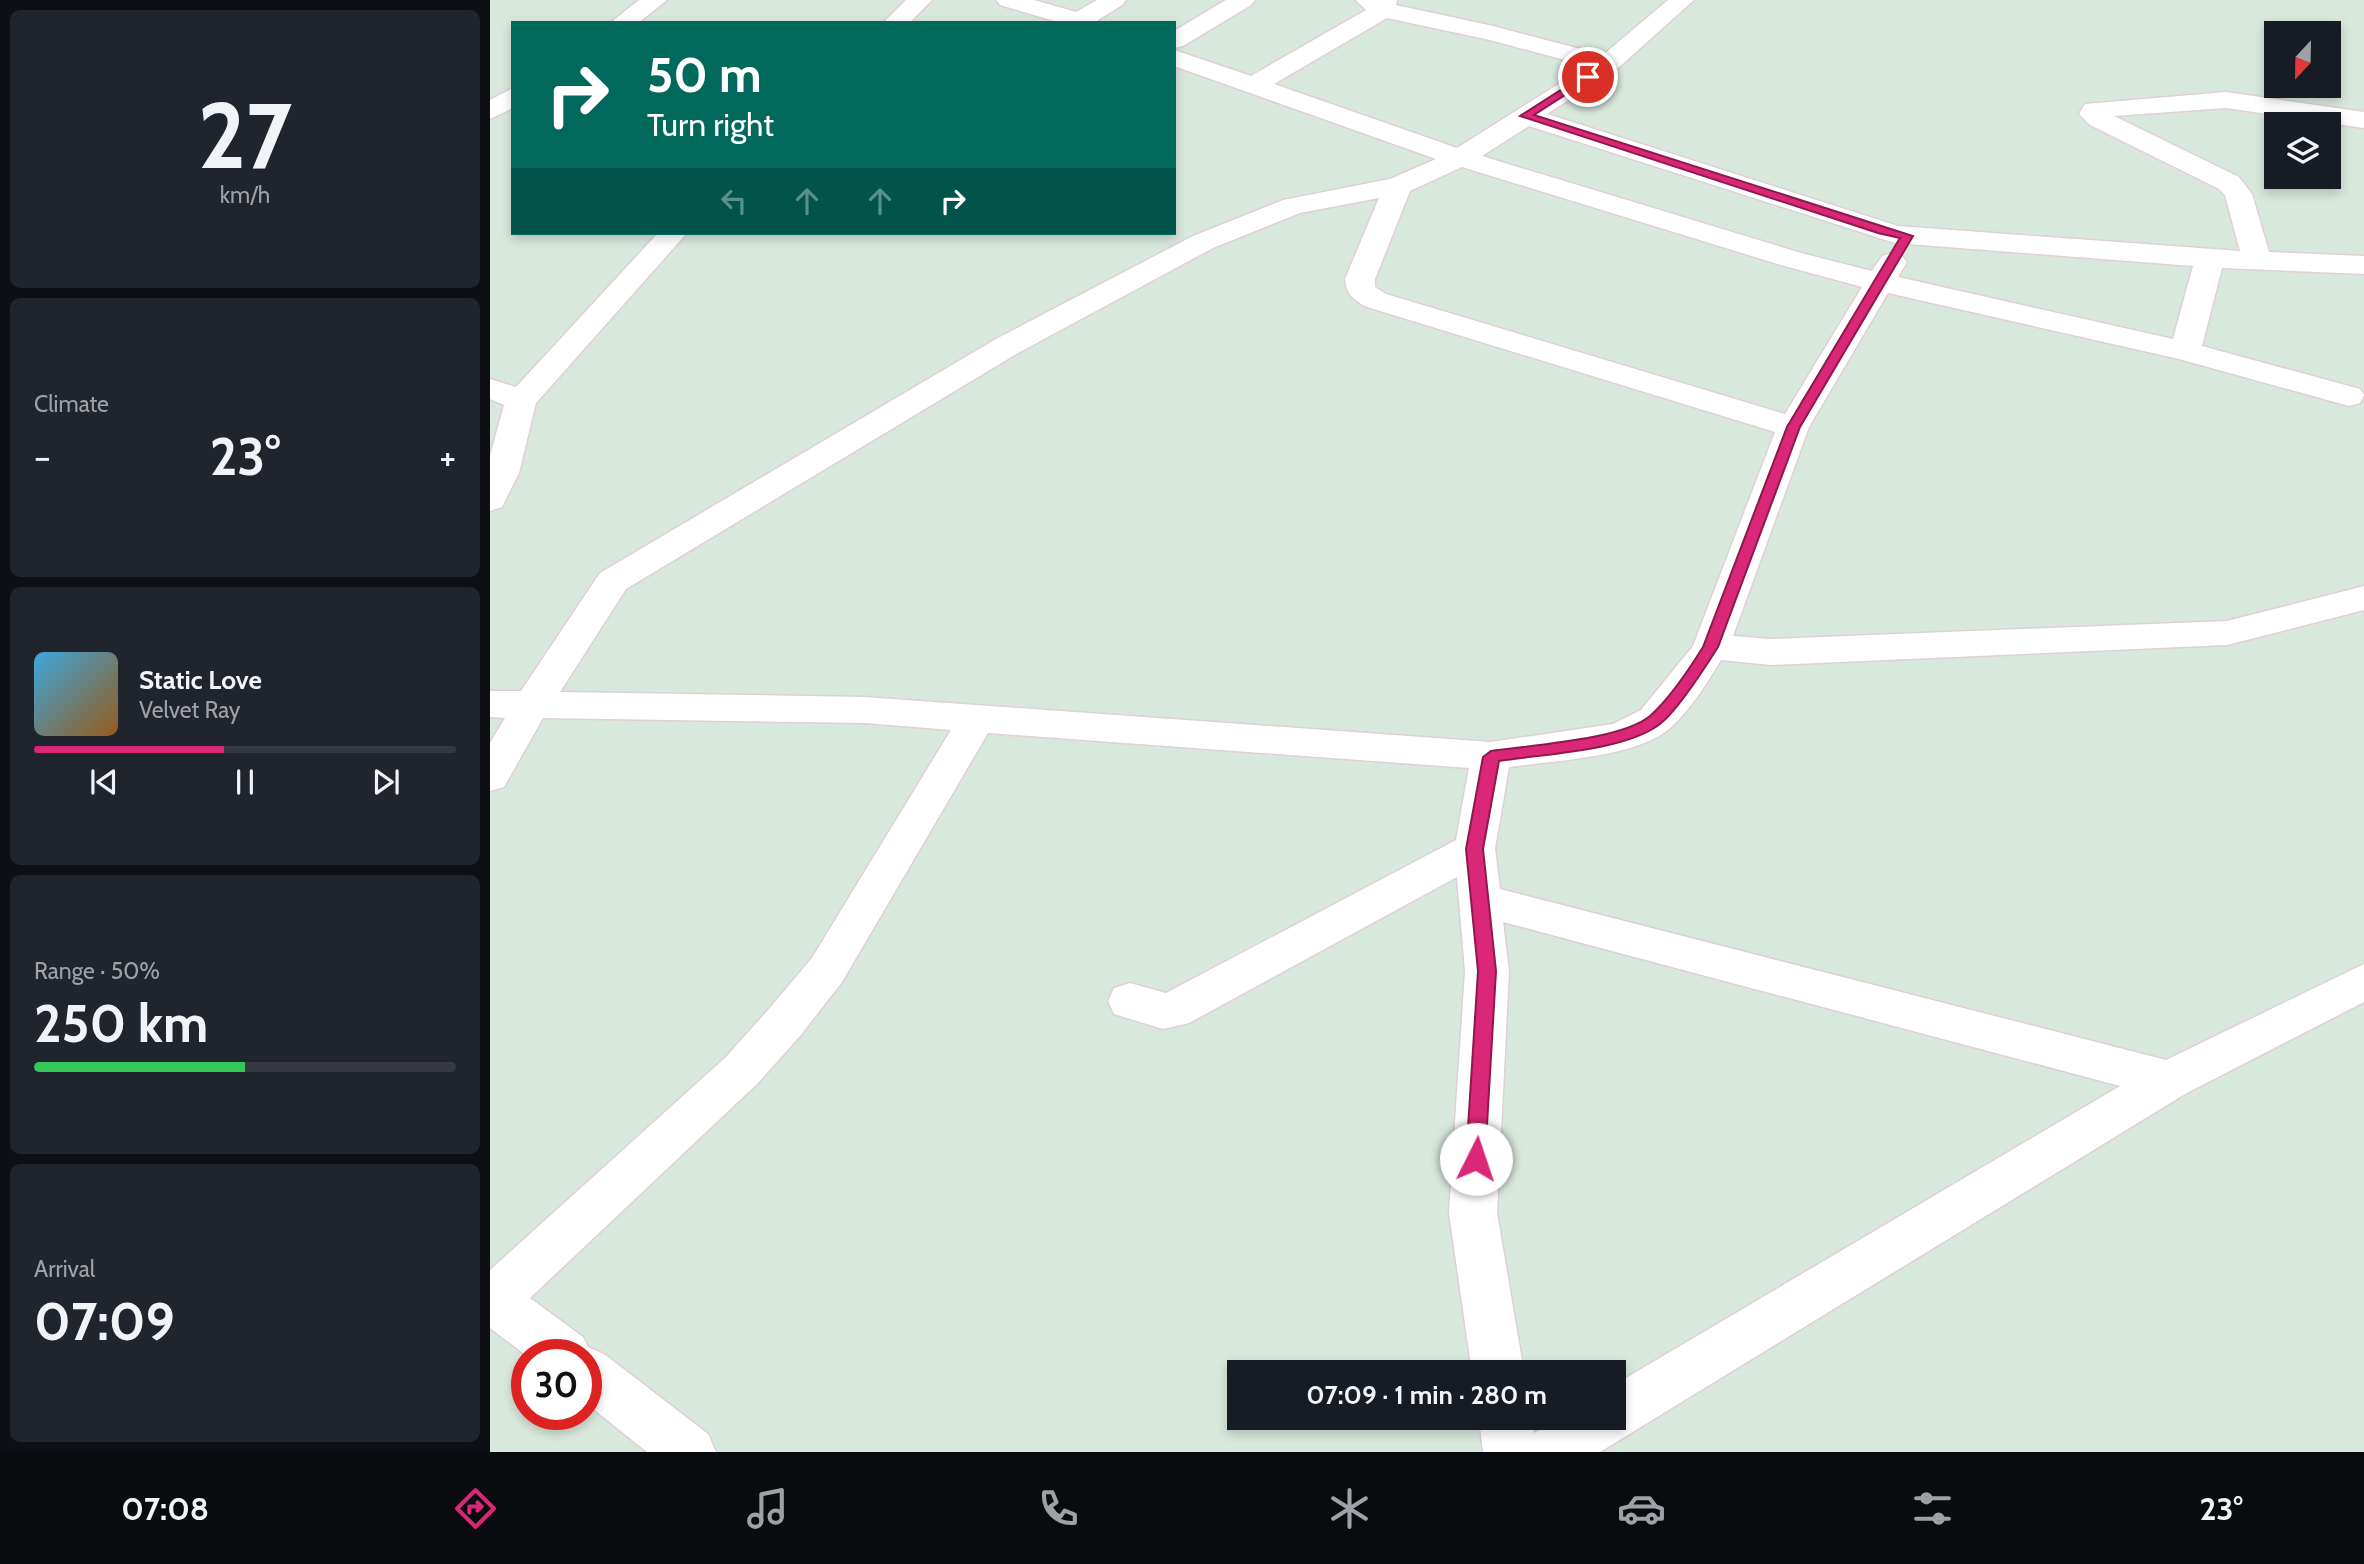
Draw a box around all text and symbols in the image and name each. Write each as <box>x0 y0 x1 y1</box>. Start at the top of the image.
north arrow <box>2264 21 2342 98</box>
map controls <box>2264 21 2341 189</box>
text: 50 m <box>647 45 762 104</box>
pin <box>1558 47 1618 107</box>
icon: right <box>532 49 623 140</box>
icon: arrive <box>1569 58 1607 96</box>
text: 27 <box>198 80 292 191</box>
text: Turn right <box>647 105 774 144</box>
button: layers <box>2264 112 2341 189</box>
text: km/h <box>220 181 270 209</box>
icon: left <box>715 182 753 220</box>
icon: ahead <box>788 182 826 220</box>
icon: ahead <box>861 182 899 220</box>
icon: right <box>934 182 972 220</box>
text: Climate <box>34 390 109 418</box>
text: 23° <box>210 425 280 488</box>
text: − <box>34 433 51 480</box>
text: + <box>439 433 456 480</box>
text: Static Love <box>139 664 262 696</box>
text: Velvet Ray <box>139 696 240 724</box>
icon: previous <box>85 763 123 801</box>
icon: pause <box>226 763 264 801</box>
icon: next <box>367 763 405 801</box>
text: Range · 50% <box>34 957 160 985</box>
text: 250 km <box>34 992 208 1055</box>
position arrow <box>1439 1122 1513 1196</box>
text: Arrival <box>34 1255 95 1283</box>
text: 07:09 <box>34 1290 175 1353</box>
speed limit sign: 30 <box>511 1339 602 1430</box>
text: 07:09 · 1 min · 280 m <box>1306 1379 1547 1411</box>
icon: directions <box>451 1484 500 1533</box>
icon: music <box>743 1484 792 1533</box>
icon: phone <box>1034 1484 1083 1533</box>
icon: climate <box>1325 1484 1374 1533</box>
icon: car <box>1617 1484 1666 1533</box>
icon: filters <box>1908 1484 1957 1533</box>
text: 07:08 <box>121 1489 209 1528</box>
text: 23° <box>2199 1489 2243 1528</box>

